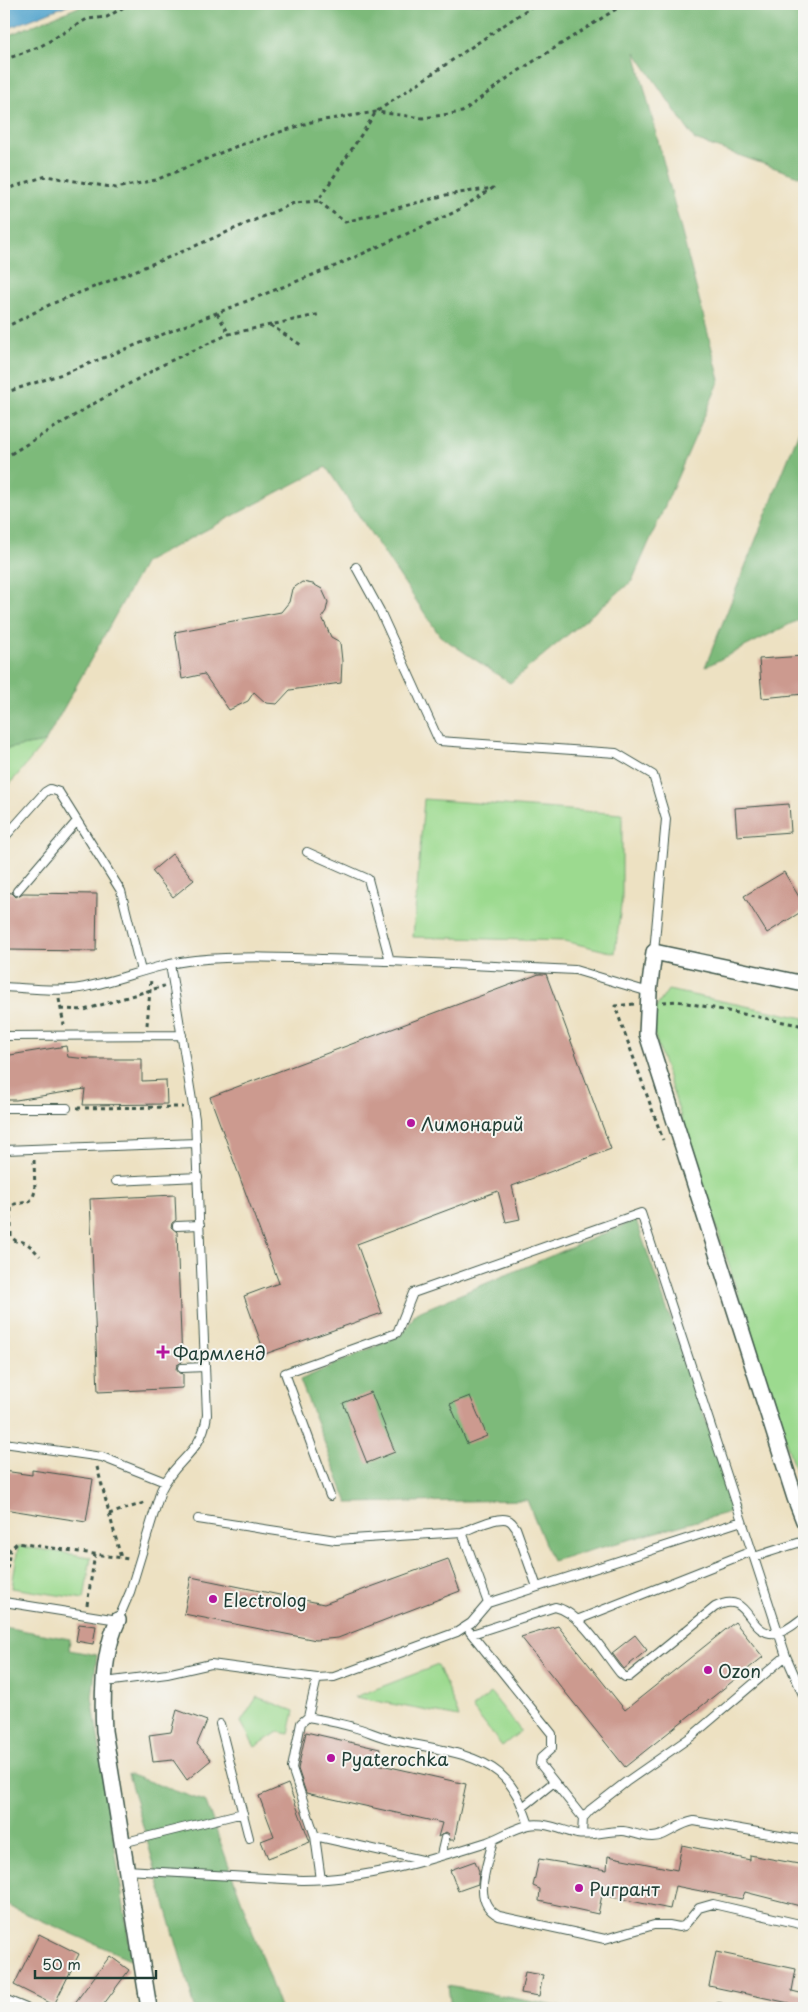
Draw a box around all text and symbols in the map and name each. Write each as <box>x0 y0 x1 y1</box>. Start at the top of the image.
place label: Лимонарий <box>421 1110 524 1137</box>
marker: Лимонарий <box>405 1117 417 1129</box>
place label: Фармленд <box>173 1339 266 1366</box>
marker: Фармленд <box>157 1346 169 1358</box>
place label: Electrolog <box>223 1586 307 1613</box>
marker: Electrolog <box>207 1593 219 1605</box>
place label: Ozon <box>718 1657 761 1684</box>
marker: Ozon <box>702 1664 714 1676</box>
place label: Pyaterochka <box>341 1745 449 1772</box>
marker: Pyaterochka <box>325 1752 337 1764</box>
place label: Ригрант <box>589 1875 660 1902</box>
marker: Ригрант <box>573 1882 585 1894</box>
scale bar <box>35 1947 156 1979</box>
text: 50 m <box>42 1952 81 1975</box>

